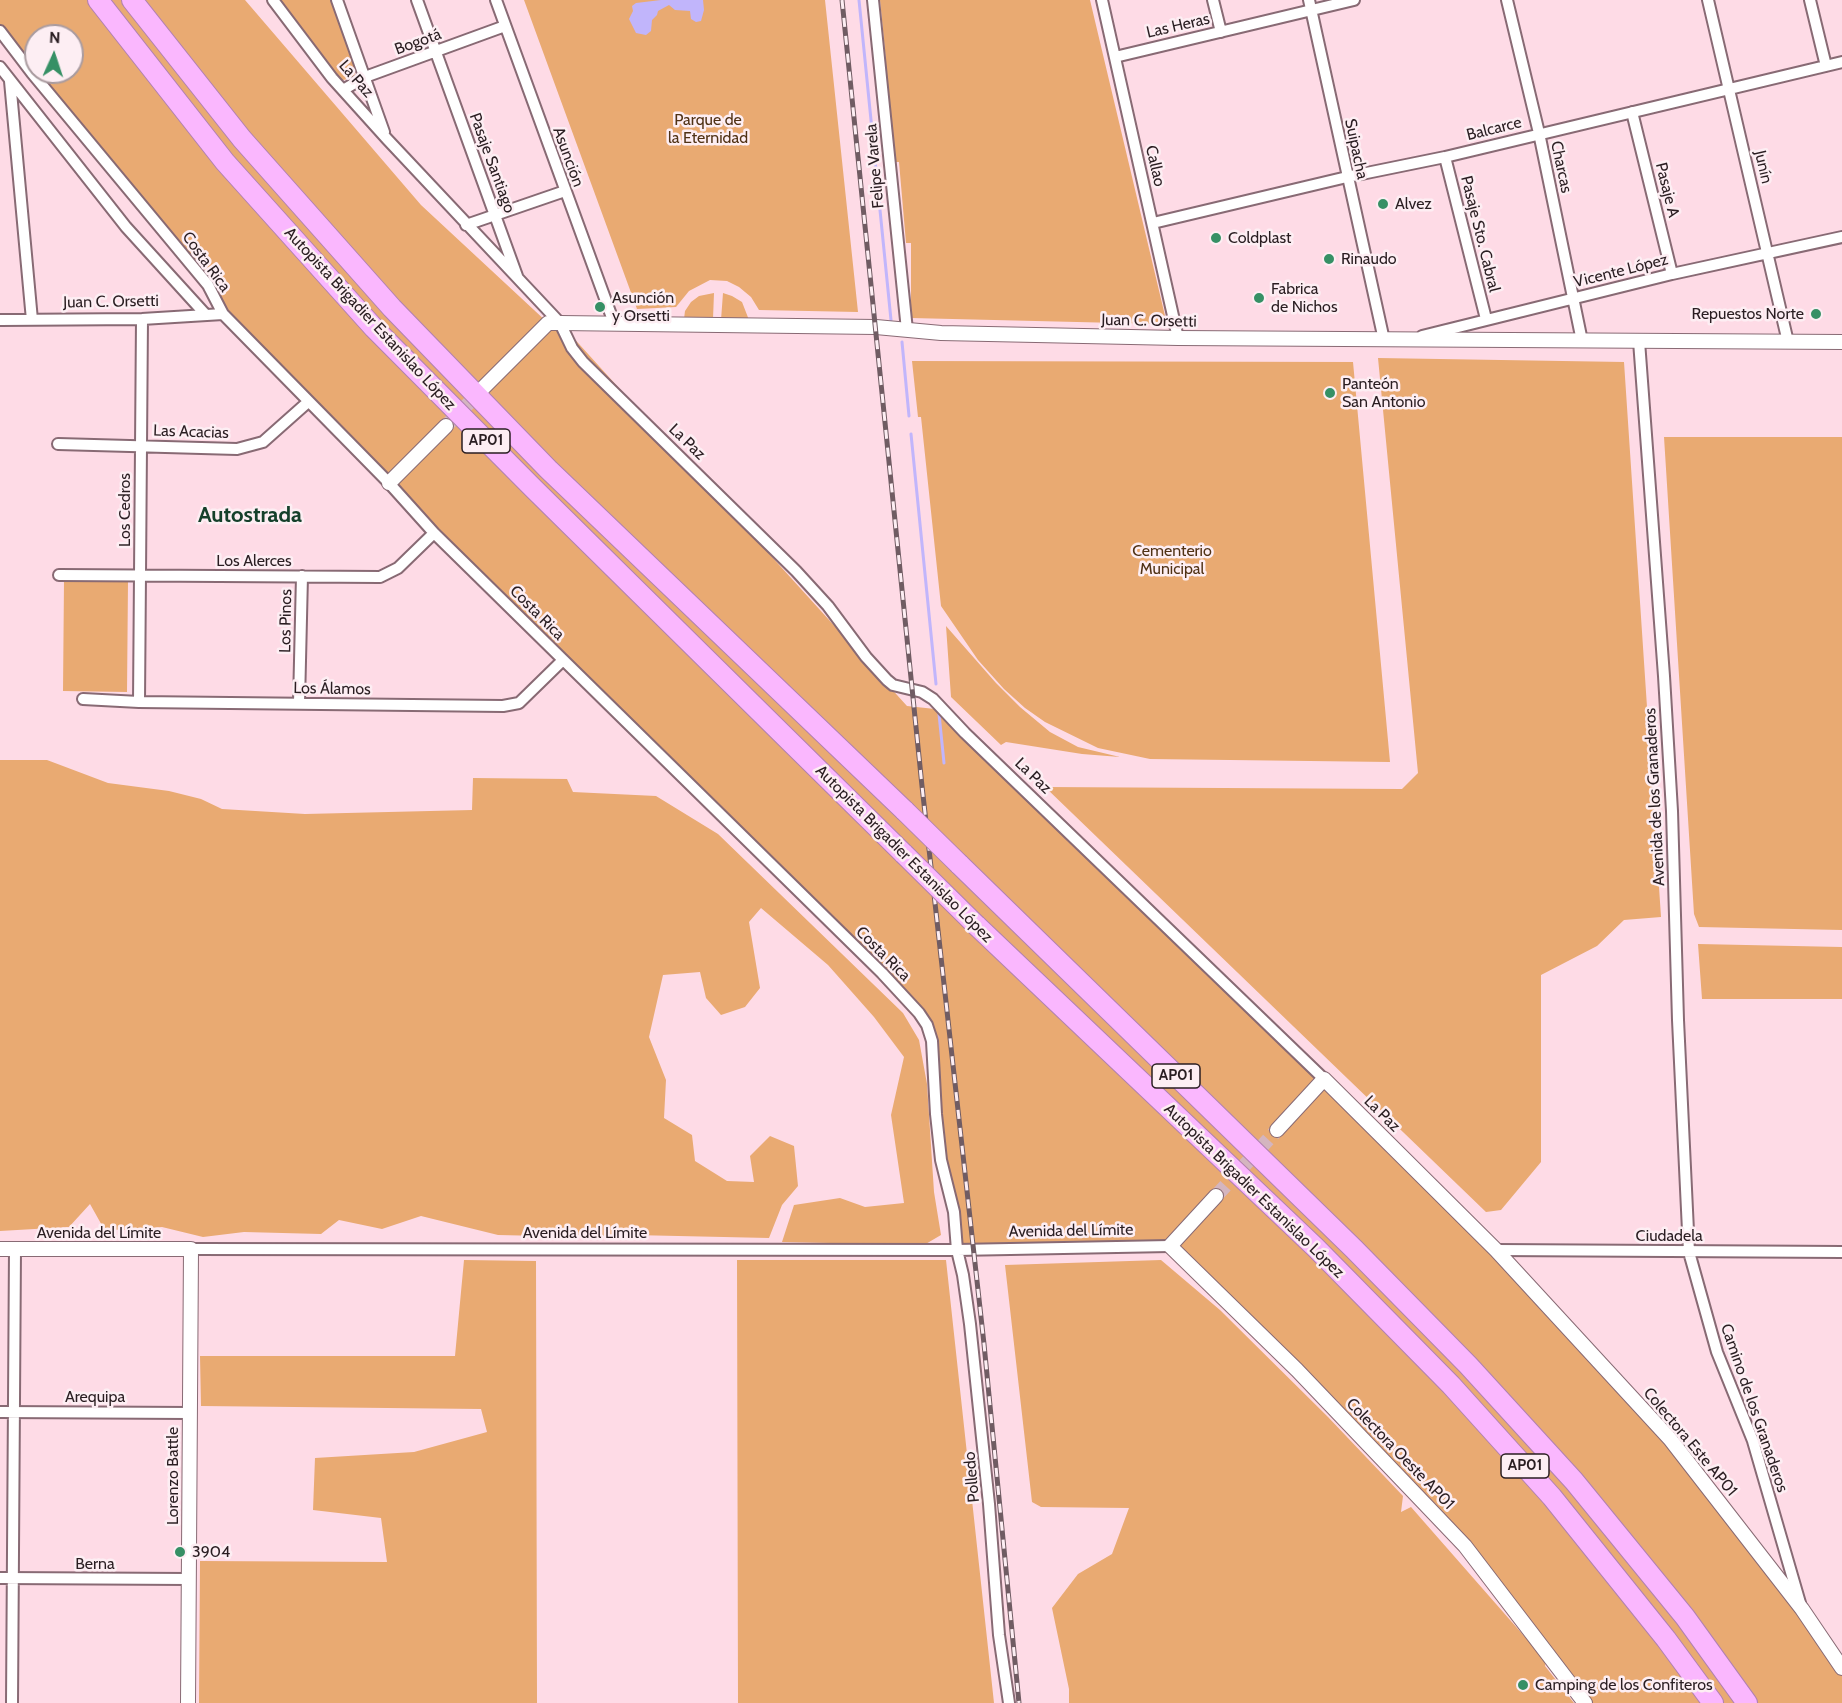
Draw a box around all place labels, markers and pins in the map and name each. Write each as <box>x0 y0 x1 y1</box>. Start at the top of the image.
place label: Alvez <box>1395 194 1432 214</box>
marker: Alvez <box>1376 197 1390 211</box>
place label: Coldplast <box>1228 228 1291 248</box>
marker: Coldplast <box>1209 231 1223 245</box>
place label: Rinaudo <box>1341 249 1397 269</box>
marker: Rinaudo <box>1322 252 1336 266</box>
place label: Fabrica de Nichos <box>1271 279 1338 317</box>
place label: Asunción y Orsetti <box>612 288 674 326</box>
marker: Fabrica de Nichos <box>1252 291 1266 305</box>
marker: Asunción y Orsetti <box>593 300 607 314</box>
place label: Repuestos Norte <box>1692 304 1804 324</box>
marker: Repuestos Norte <box>1809 307 1823 321</box>
place label: Panteón San Antonio <box>1342 374 1426 412</box>
marker: Panteón San Antonio <box>1323 386 1337 400</box>
place label: 3904 <box>192 1542 230 1562</box>
marker: 3904 <box>173 1545 187 1559</box>
place label: Camping de los Confiteros <box>1535 1675 1713 1695</box>
marker: Camping de los Confiteros <box>1516 1678 1530 1692</box>

